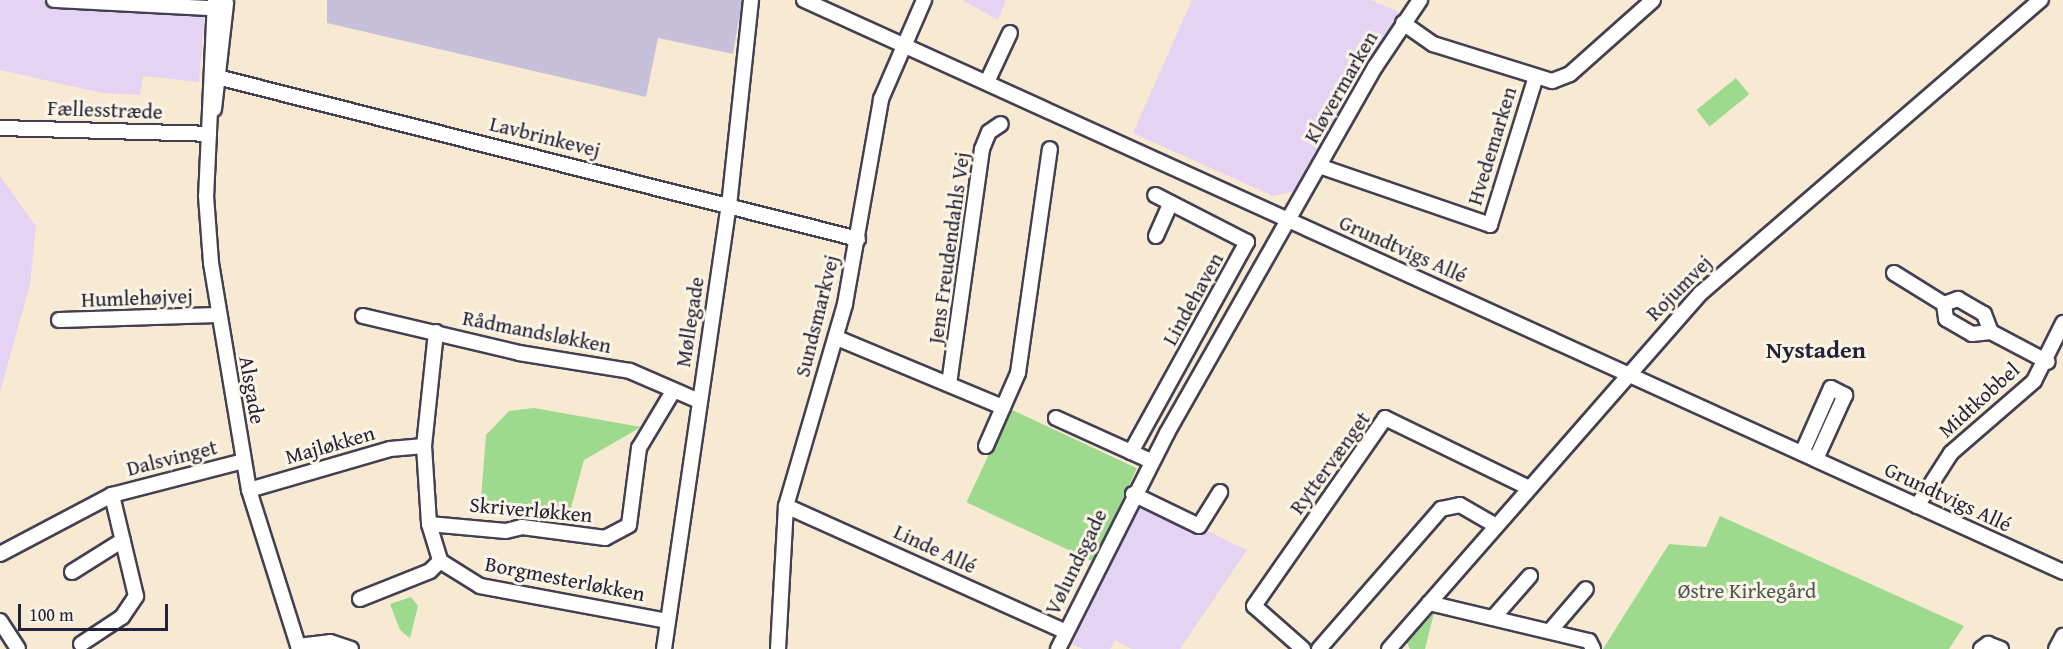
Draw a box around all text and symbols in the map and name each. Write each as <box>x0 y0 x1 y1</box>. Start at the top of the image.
street label: Kløvermarken <box>1299 27 1383 147</box>
street label: Hvedemarken <box>1462 84 1522 208</box>
street label: Fællesstræde <box>47 95 163 125</box>
street label: Lavbrinkevej <box>487 111 603 163</box>
street label: Jens Freudendahls Vej <box>923 150 975 346</box>
street label: Grundtvigs Allé <box>1335 210 1471 288</box>
street label: Lindehaven <box>1157 248 1229 350</box>
street label: Rojumvej <box>1641 250 1717 326</box>
street label: Sundsmarkvej <box>790 252 844 380</box>
street label: Møllegade <box>670 275 710 369</box>
street label: Humlehøjvej <box>81 283 193 313</box>
street label: Rådmandsløkken <box>461 305 613 359</box>
district label: Nystaden <box>1766 336 1866 364</box>
street label: Alsgade <box>234 354 270 426</box>
street label: Midtkobbel <box>1933 357 2025 443</box>
street label: Ryttervænget <box>1284 407 1376 519</box>
street label: Majløkken <box>282 420 378 470</box>
street label: Dalsvinget <box>124 435 220 481</box>
street label: Grundtvigs Allé <box>1881 457 2015 537</box>
street label: Skriverløkken <box>469 492 593 528</box>
street label: Vølundsgade <box>1040 505 1112 619</box>
street label: Linde Allé <box>890 519 980 579</box>
street label: Borgmesterløkken <box>483 551 647 607</box>
park label: Østre Kirkegård <box>1678 578 1816 604</box>
scale bar <box>21 592 171 630</box>
text: 100 m <box>29 601 74 628</box>

